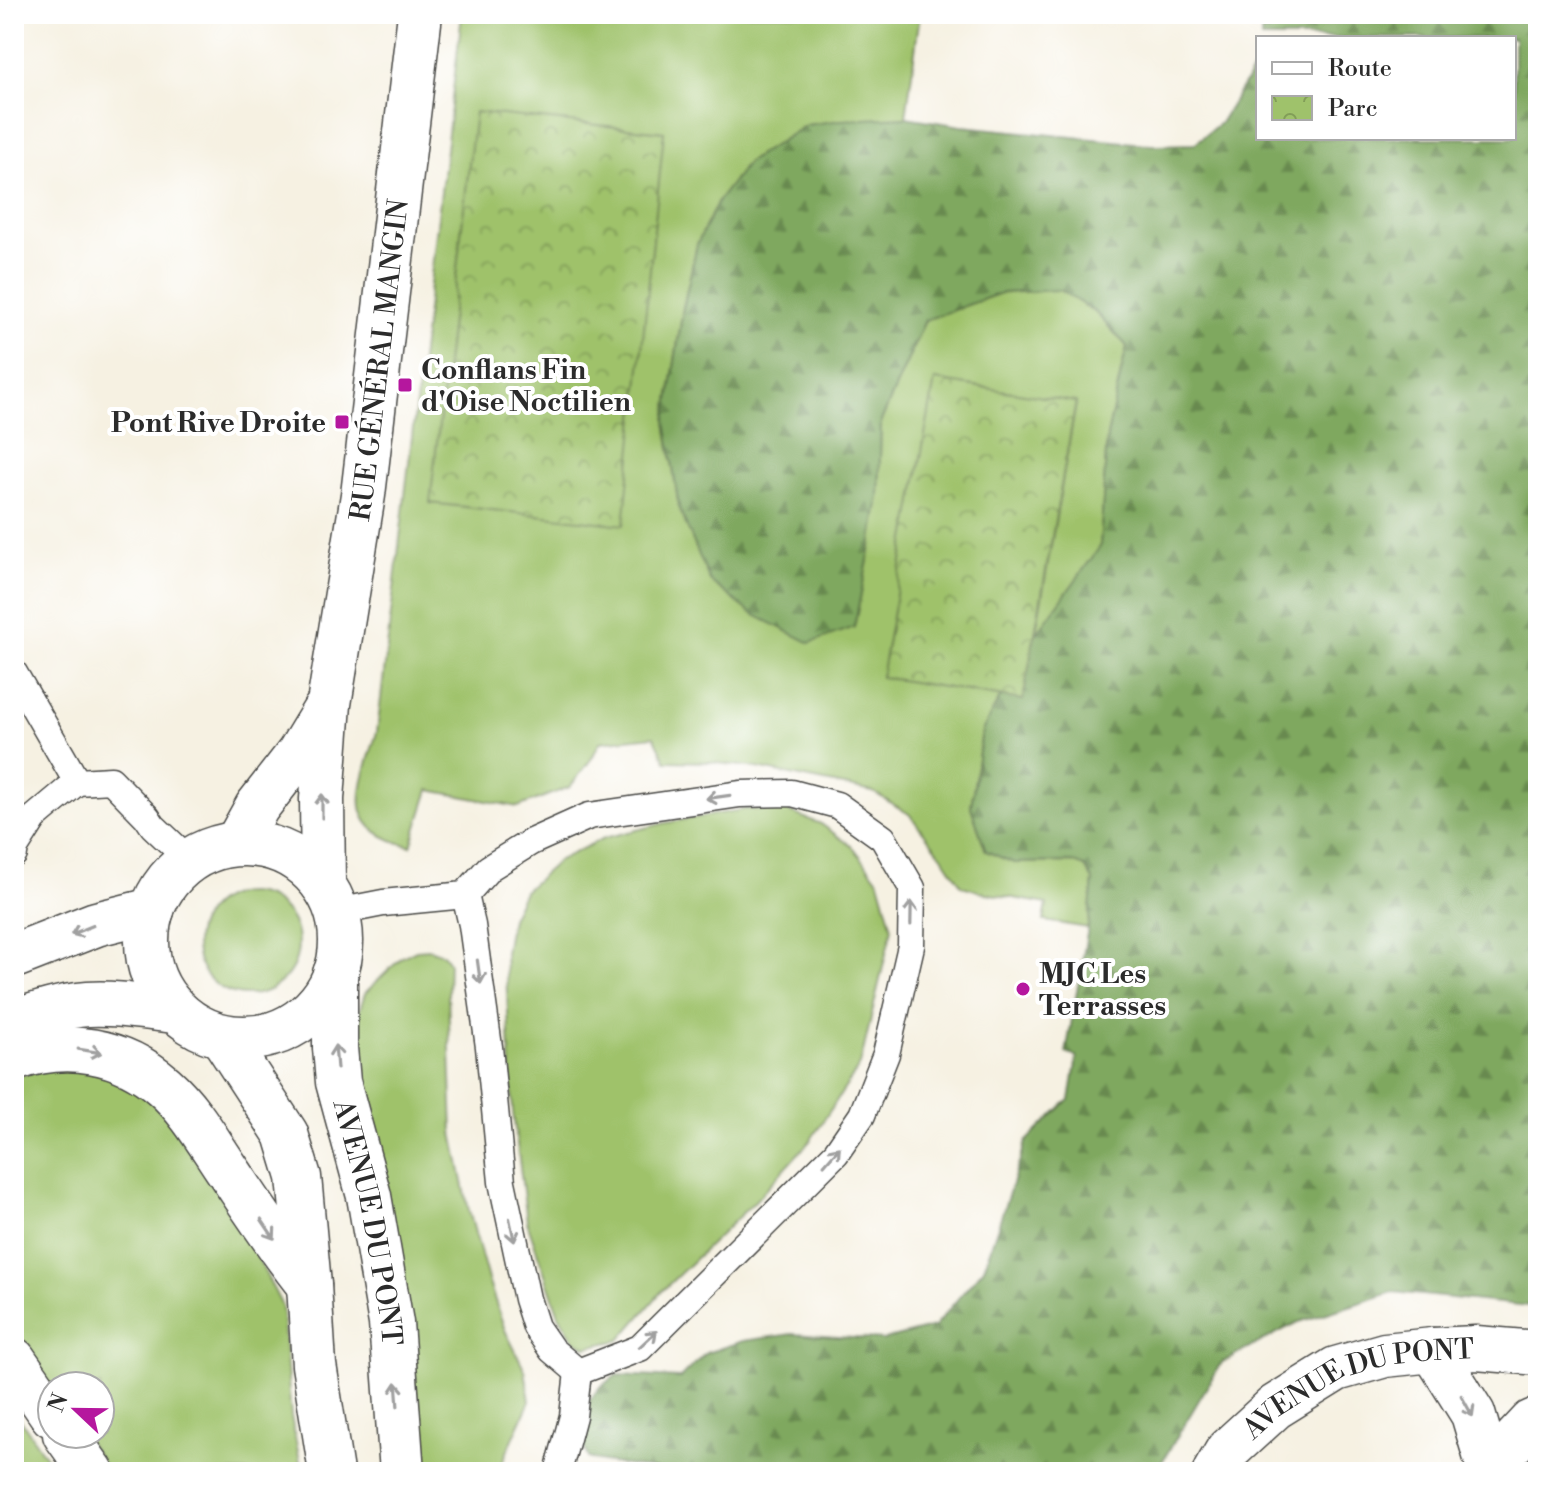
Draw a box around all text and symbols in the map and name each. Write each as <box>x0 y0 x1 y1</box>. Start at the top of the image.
legend <box>1256 36 1516 140</box>
text: Route <box>1328 54 1392 84</box>
text: Parc <box>1328 94 1378 124</box>
street label: RUE GÉNÉRAL MANGIN <box>343 197 417 524</box>
place label: Conflans Fin d'Oise Noctilien <box>421 353 631 420</box>
marker: Conflans Fin d'Oise Noctilien <box>396 376 414 394</box>
place label: Pont Rive Droite <box>111 406 326 441</box>
marker: Pont Rive Droite <box>333 413 351 431</box>
one-way arrow <box>705 790 732 805</box>
one-way arrow <box>314 793 330 820</box>
one-way arrow <box>903 900 919 927</box>
one-way arrow <box>70 923 95 938</box>
place label: MJC Les Terrasses <box>1039 957 1166 1024</box>
one-way arrow <box>472 959 487 984</box>
marker: MJC Les Terrasses <box>1014 980 1032 998</box>
one-way arrow <box>328 1044 343 1070</box>
one-way arrow <box>77 1045 103 1060</box>
street label: AVENUE DU PONT <box>324 1095 409 1347</box>
one-way arrow <box>823 1146 841 1166</box>
one-way arrow <box>505 1216 520 1242</box>
one-way arrow <box>260 1218 276 1240</box>
one-way arrow <box>638 1331 658 1349</box>
street label: AVENUE DU PONT <box>1235 1332 1475 1448</box>
north arrow <box>36 1370 116 1450</box>
one-way arrow <box>389 1381 404 1408</box>
text: N <box>43 1389 75 1416</box>
one-way arrow <box>1459 1394 1475 1417</box>

